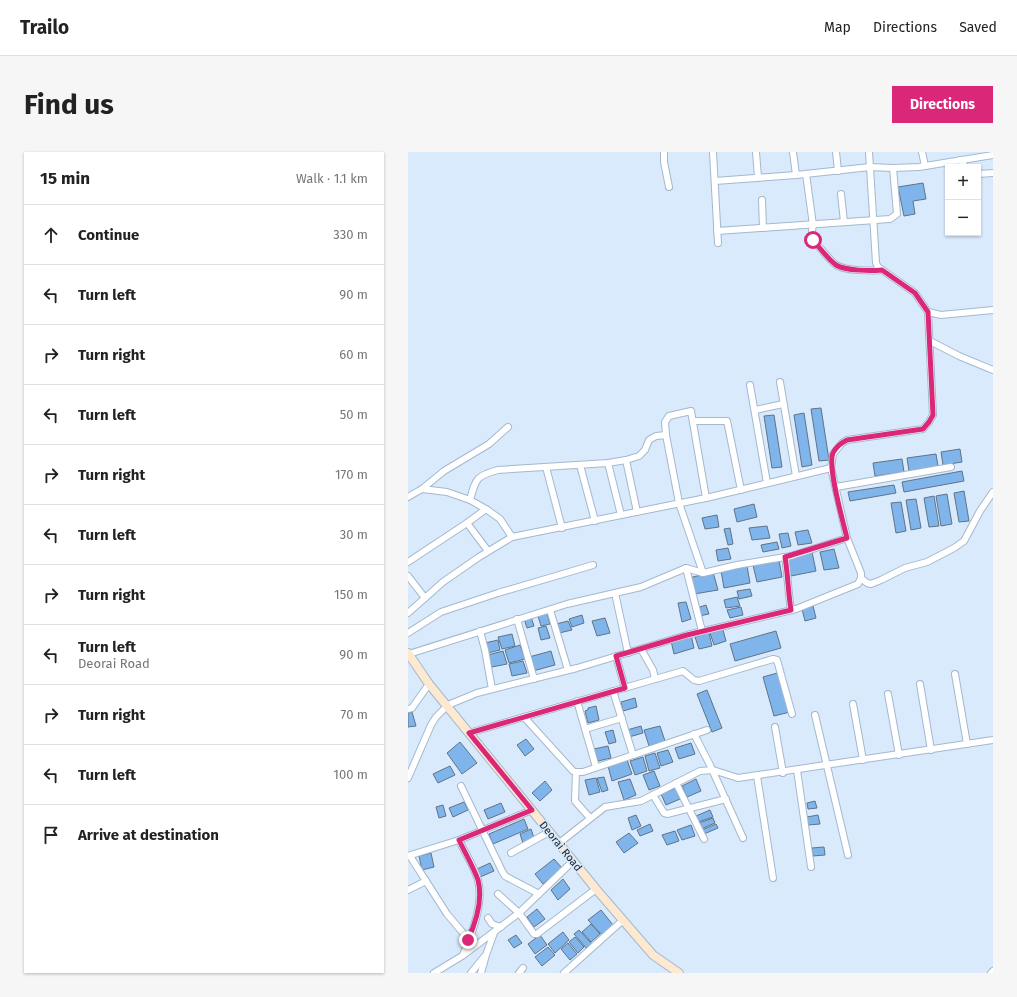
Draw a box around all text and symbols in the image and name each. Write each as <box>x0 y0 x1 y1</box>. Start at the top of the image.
text: Trailo <box>20 16 69 39</box>
text: Map <box>824 19 851 36</box>
text: Directions <box>873 19 937 36</box>
text: Saved <box>959 19 997 36</box>
button: Directions <box>892 86 993 123</box>
text: Find us <box>24 88 114 121</box>
map controls <box>945 164 981 236</box>
button: + <box>945 164 981 200</box>
text: 15 min <box>40 168 90 189</box>
text: Walk · 1.1 km <box>296 171 368 186</box>
button: − <box>945 200 981 236</box>
icon: ahead <box>40 224 62 246</box>
text: Continue <box>78 226 139 244</box>
text: 330 m <box>333 227 368 242</box>
route start <box>804 231 822 249</box>
icon: left <box>40 284 62 306</box>
text: Turn left <box>78 286 136 304</box>
text: 90 m <box>339 287 368 302</box>
icon: right <box>40 344 62 366</box>
text: Turn right <box>78 346 145 364</box>
text: 60 m <box>339 347 368 362</box>
icon: left <box>40 404 62 426</box>
text: Turn left <box>78 406 136 424</box>
text: 50 m <box>340 407 368 422</box>
icon: right <box>40 464 62 486</box>
text: Turn right <box>78 466 145 484</box>
text: 170 m <box>335 467 368 482</box>
icon: left <box>40 524 62 546</box>
text: Turn left <box>78 526 136 544</box>
text: 30 m <box>340 527 368 542</box>
icon: right <box>40 584 62 606</box>
text: Turn right <box>78 586 145 604</box>
text: 150 m <box>334 587 368 602</box>
text: Turn left <box>78 638 136 656</box>
icon: left <box>40 644 62 666</box>
text: 90 m <box>339 647 368 662</box>
text: Deorai Road <box>78 656 150 671</box>
icon: right <box>40 704 62 726</box>
text: Turn right <box>78 706 145 724</box>
text: 70 m <box>341 707 368 722</box>
icon: left <box>40 764 62 786</box>
text: Turn left <box>78 766 136 784</box>
text: 100 m <box>333 767 368 782</box>
street label: Deorai Road <box>536 819 585 874</box>
icon: arrive <box>40 824 62 846</box>
text: Arrive at destination <box>78 826 219 844</box>
route end <box>459 931 477 949</box>

